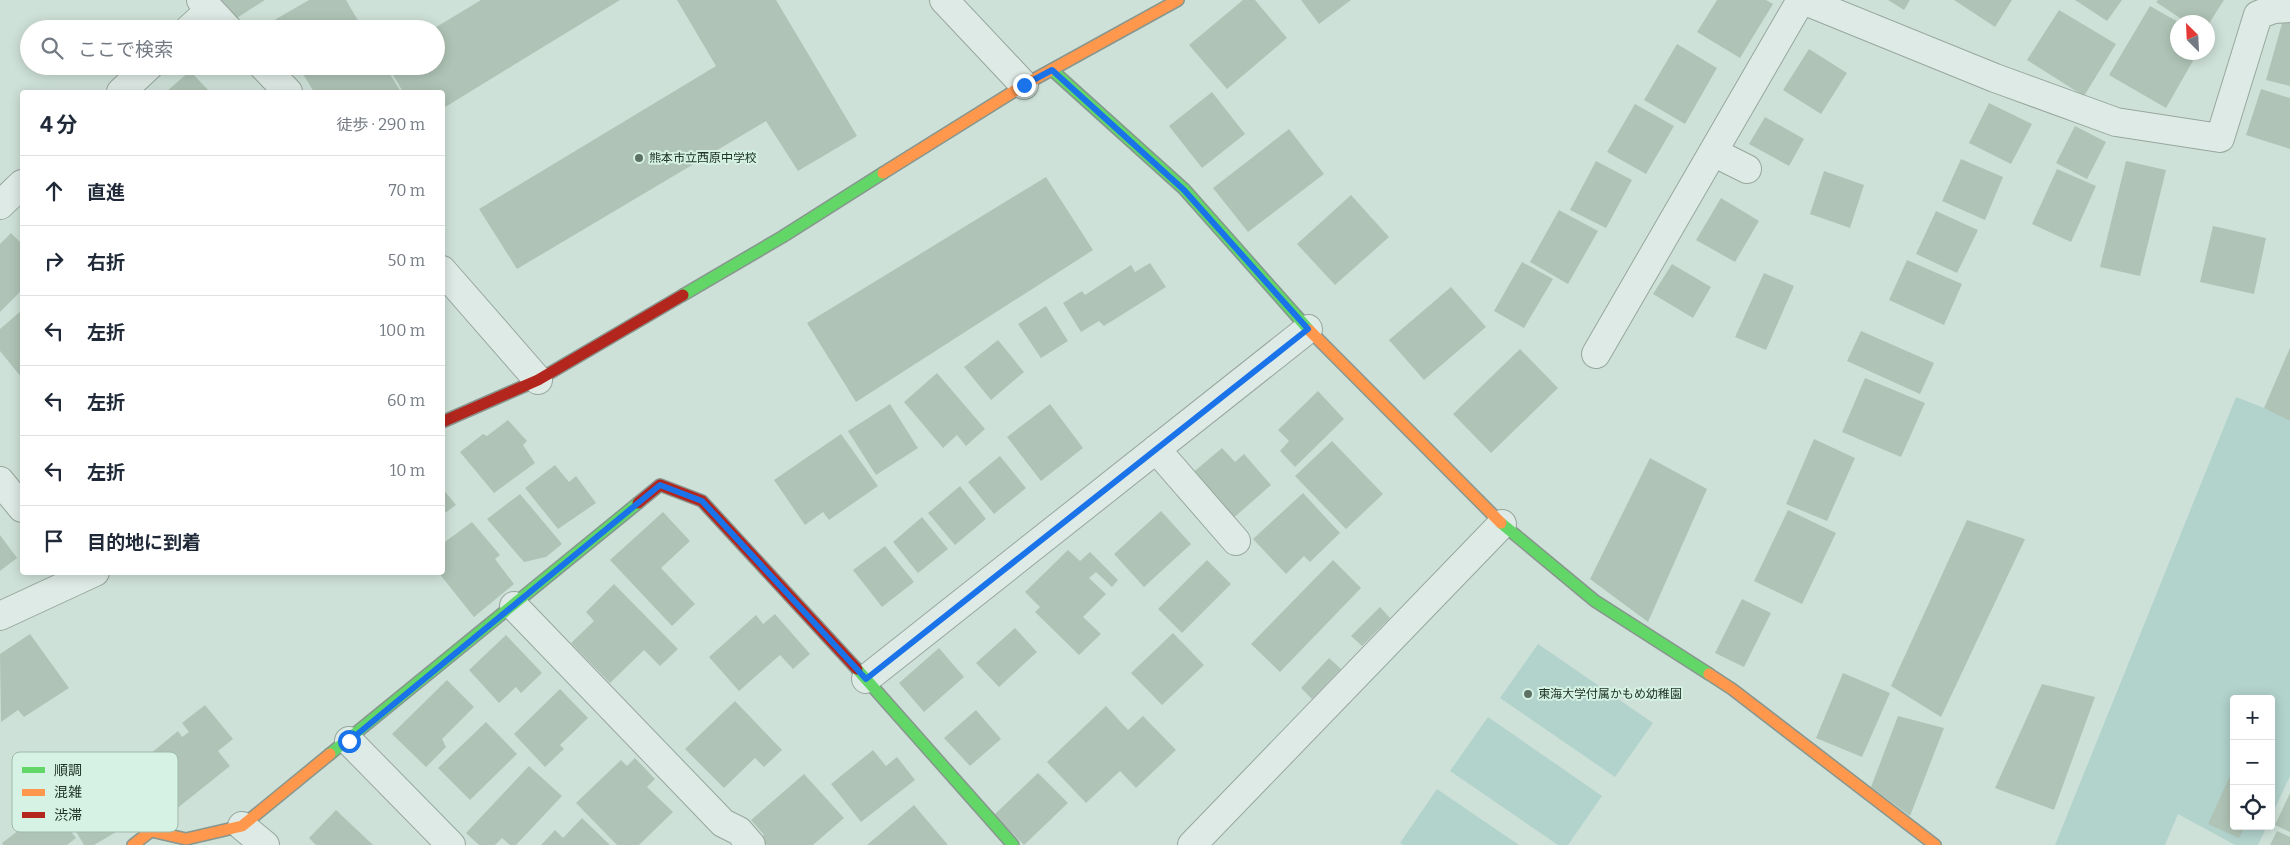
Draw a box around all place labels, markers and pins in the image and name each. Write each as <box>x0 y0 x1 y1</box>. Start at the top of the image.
place label: 熊本市立西原中学校 <box>649 151 757 165</box>
marker: 熊本市立西原中学校 <box>633 152 645 164</box>
place label: 東海大学付属かもめ幼稚園 <box>1538 687 1682 701</box>
marker: 東海大学付属かもめ幼稚園 <box>1522 688 1534 700</box>

